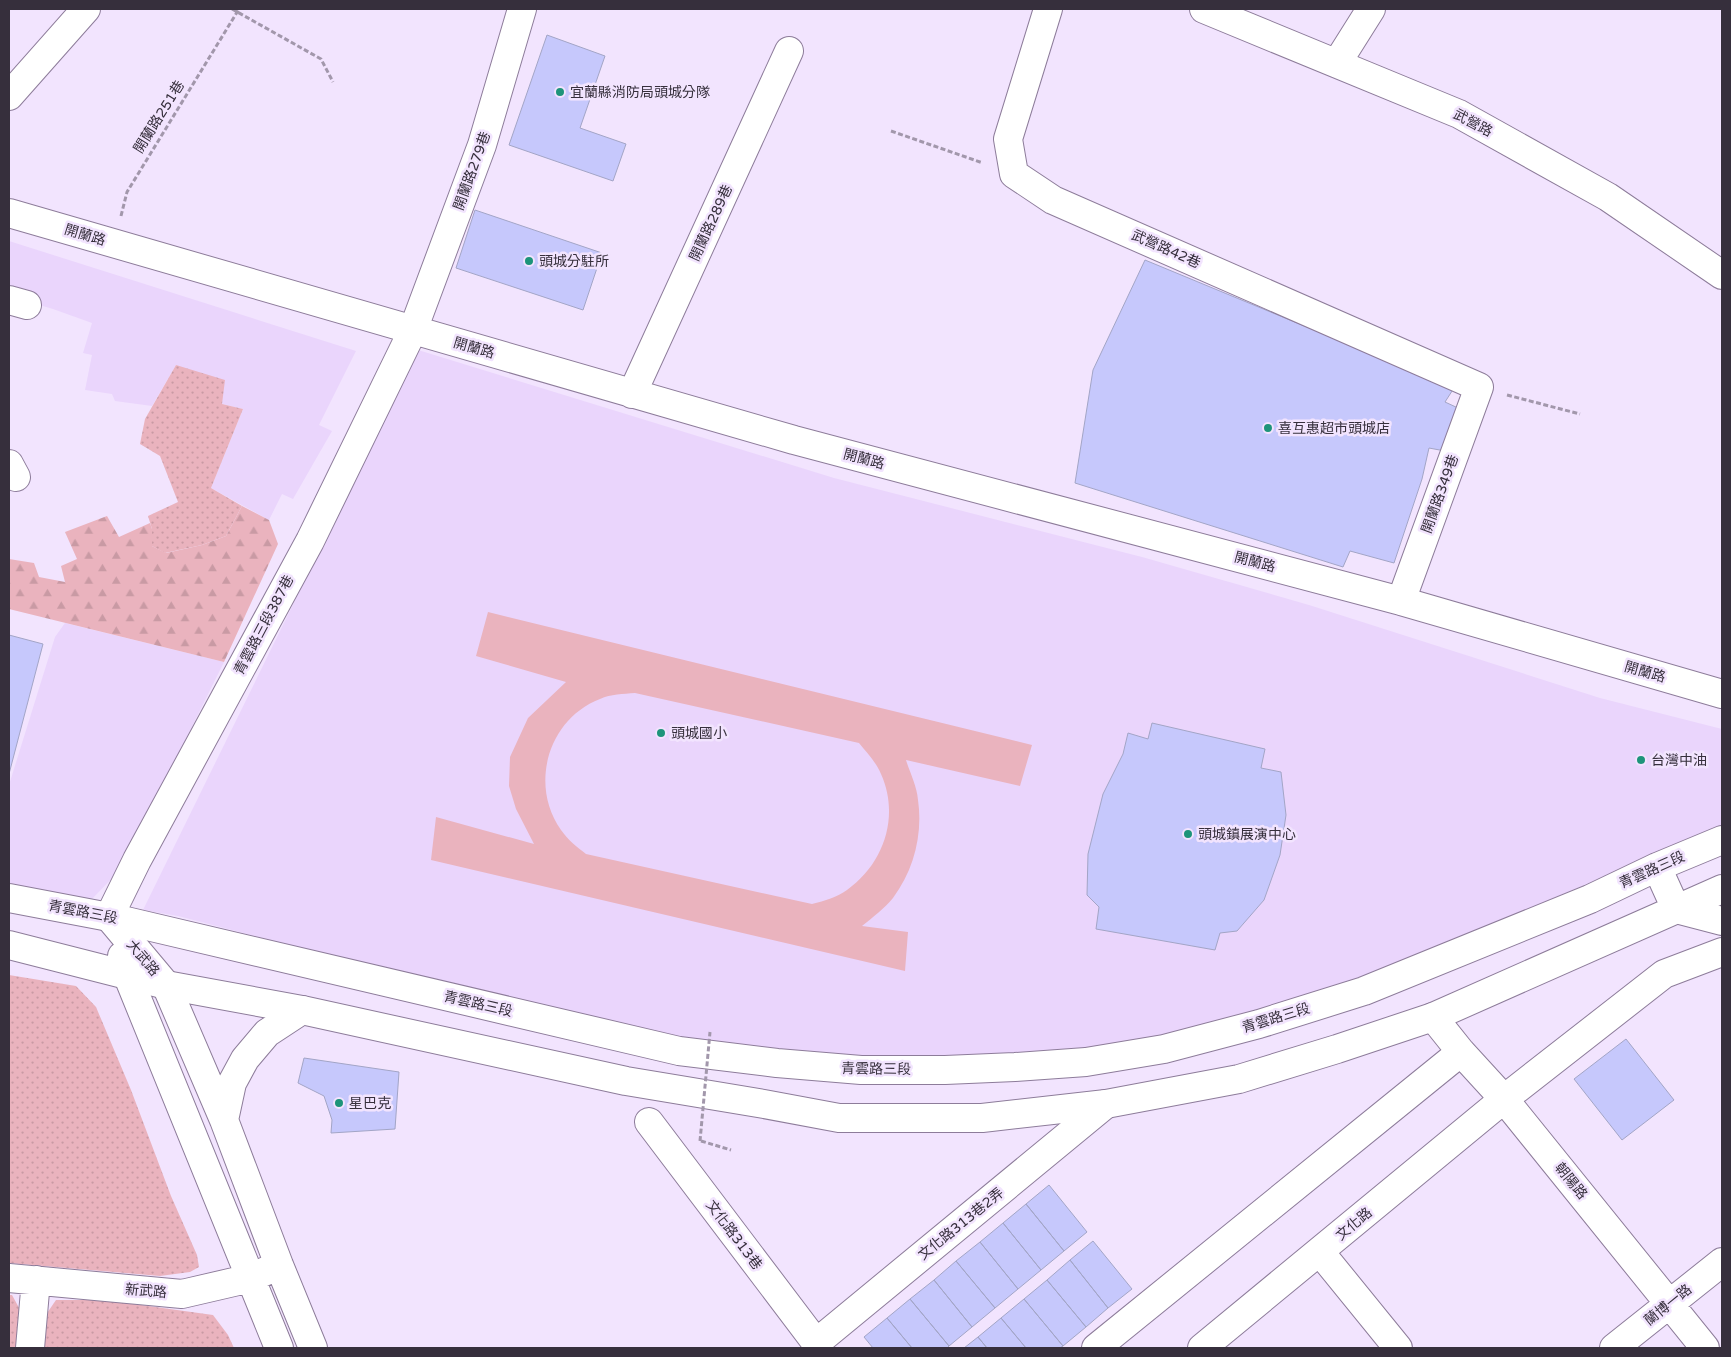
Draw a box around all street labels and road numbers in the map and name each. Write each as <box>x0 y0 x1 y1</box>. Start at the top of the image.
street label: 開蘭路251巷 <box>130 78 188 156</box>
street label: 武營路 <box>1450 106 1496 140</box>
street label: 開蘭路279巷 <box>450 129 494 213</box>
street label: 開蘭路289巷 <box>686 182 736 264</box>
street label: 開蘭路 <box>62 221 108 249</box>
street label: 武營路42巷 <box>1129 226 1203 272</box>
street label: 開蘭路 <box>451 334 497 362</box>
street label: 開蘭路 <box>842 445 886 473</box>
street label: 開蘭路349巷 <box>1418 452 1462 536</box>
street label: 開蘭路 <box>1233 548 1277 576</box>
street label: 青雲路三段387巷 <box>231 572 297 678</box>
street label: 開蘭路 <box>1622 658 1668 686</box>
street label: 青雲路三段 <box>1617 848 1687 892</box>
street label: 青雲路三段 <box>47 897 119 927</box>
street label: 大武路 <box>123 936 163 980</box>
street label: 青雲路三段 <box>442 988 514 1020</box>
street label: 青雲路三段 <box>1240 1000 1312 1036</box>
street label: 青雲路三段 <box>841 1060 911 1078</box>
street label: 朝陽路 <box>1551 1159 1591 1203</box>
street label: 文化路313巷2弄 <box>915 1184 1007 1264</box>
street label: 文化路313巷 <box>702 1197 766 1273</box>
street label: 文化路 <box>1332 1204 1376 1244</box>
street label: 新武路 <box>124 1281 168 1301</box>
street label: 蘭博一路 <box>1641 1281 1695 1329</box>

